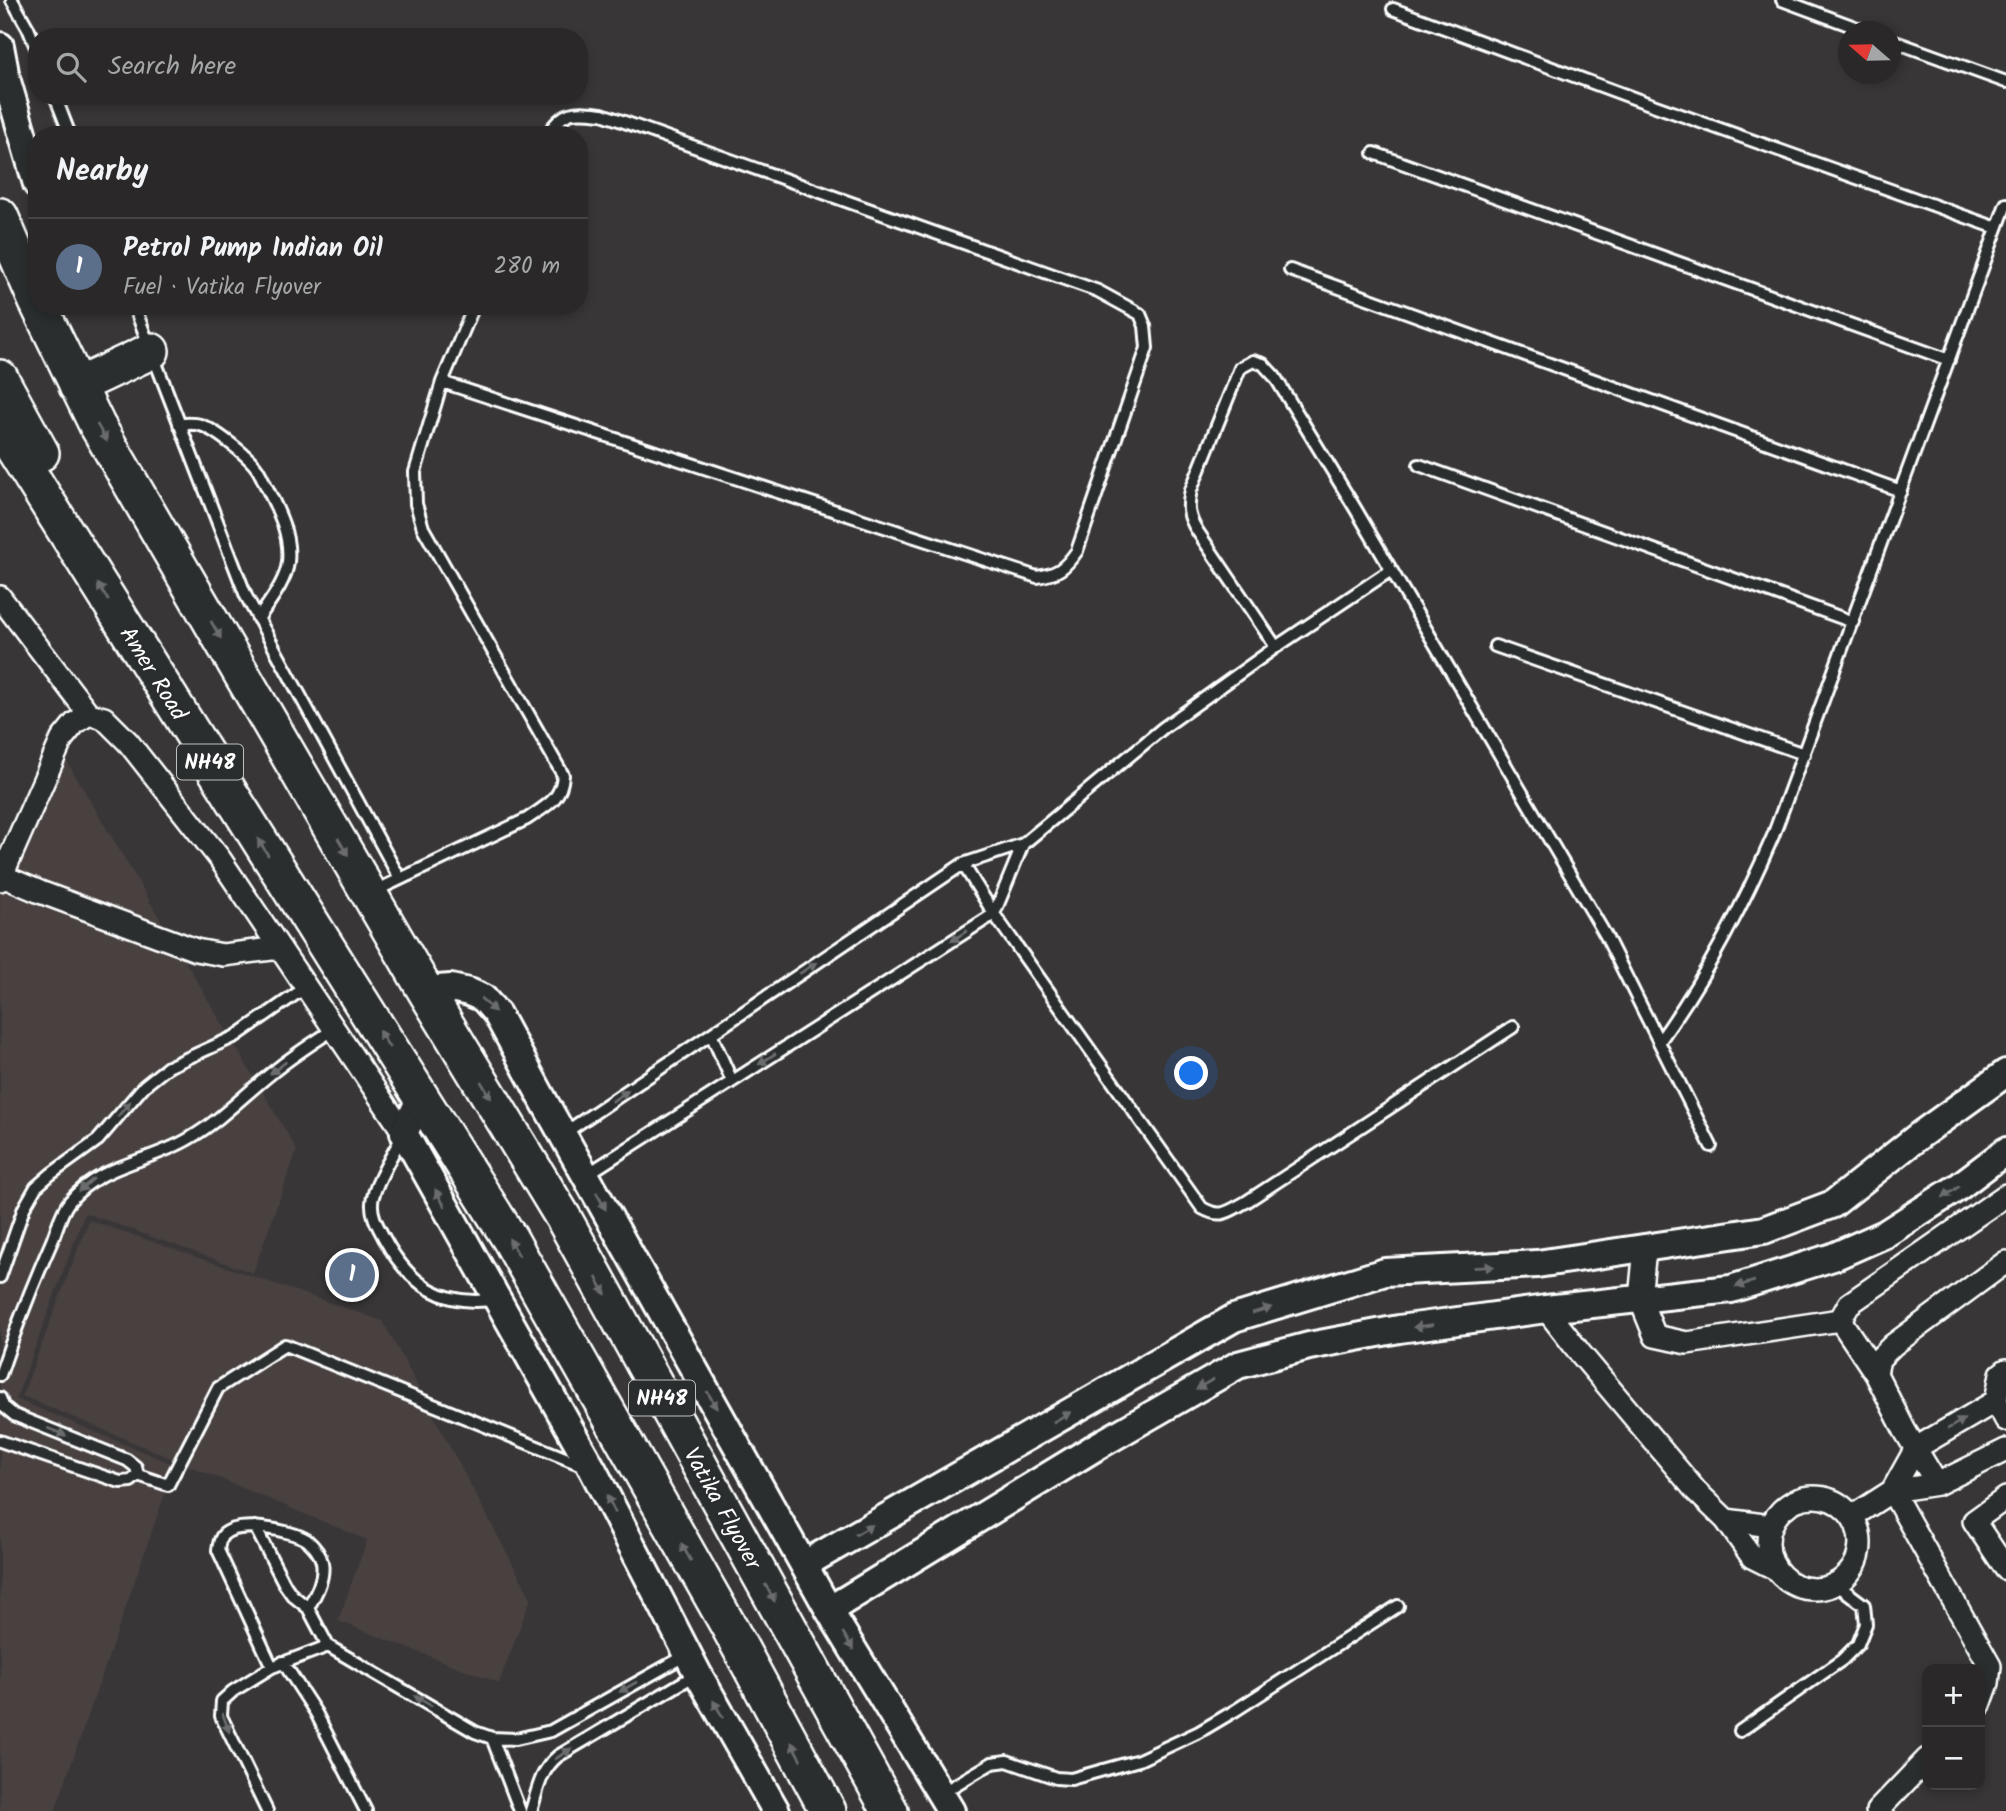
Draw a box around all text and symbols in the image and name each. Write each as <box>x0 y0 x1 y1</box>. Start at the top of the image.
north arrow <box>1838 21 1901 84</box>
search box <box>28 28 588 105</box>
text: Search here <box>108 46 236 88</box>
icon: search <box>52 48 90 86</box>
text: Nearby <box>56 148 148 196</box>
text: Petrol Pump Indian Oil <box>123 228 383 270</box>
text: 1 <box>76 249 82 285</box>
text: 280 m <box>494 249 560 285</box>
text: Fuel · Vatika Flyover <box>123 270 321 306</box>
one-way arrow <box>95 424 108 443</box>
one-way arrow <box>97 582 110 601</box>
street label: Amer Road <box>109 620 196 729</box>
one-way arrow <box>210 620 222 639</box>
road number: NH48 <box>177 744 243 780</box>
one-way arrow <box>257 837 270 856</box>
one-way arrow <box>337 838 349 857</box>
one-way arrow <box>949 929 969 942</box>
one-way arrow <box>798 962 818 975</box>
one-way arrow <box>479 996 496 1012</box>
one-way arrow <box>378 1030 391 1049</box>
one-way arrow <box>758 1052 777 1065</box>
your location <box>1174 1056 1208 1090</box>
one-way arrow <box>269 1061 287 1075</box>
one-way arrow <box>479 1080 492 1100</box>
one-way arrow <box>610 1090 629 1103</box>
one-way arrow <box>116 1101 131 1118</box>
one-way arrow <box>78 1177 95 1192</box>
one-way arrow <box>1942 1185 1961 1198</box>
one-way arrow <box>434 1188 446 1208</box>
one-way arrow <box>595 1192 607 1211</box>
one-way arrow <box>508 1237 520 1256</box>
pin: 1 <box>329 1249 375 1301</box>
one-way arrow <box>1473 1261 1495 1272</box>
one-way arrow <box>595 1276 607 1296</box>
one-way arrow <box>1735 1280 1756 1290</box>
one-way arrow <box>1252 1304 1273 1314</box>
one-way arrow <box>1412 1320 1434 1331</box>
one-way arrow <box>1195 1378 1214 1390</box>
road number: NH48 <box>629 1380 695 1416</box>
one-way arrow <box>706 1390 718 1410</box>
one-way arrow <box>1052 1411 1072 1423</box>
one-way arrow <box>1946 1418 1965 1430</box>
one-way arrow <box>46 1426 67 1437</box>
street label: Vatika Flyover <box>673 1441 770 1578</box>
one-way arrow <box>605 1494 616 1514</box>
one-way arrow <box>855 1524 874 1536</box>
one-way arrow <box>680 1542 692 1561</box>
one-way arrow <box>764 1583 776 1602</box>
one-way arrow <box>842 1631 854 1650</box>
map controls <box>1922 1664 1985 1790</box>
button: + <box>1922 1664 1985 1727</box>
one-way arrow <box>619 1681 638 1693</box>
one-way arrow <box>413 1695 432 1707</box>
one-way arrow <box>712 1700 724 1719</box>
one-way arrow <box>220 1712 231 1733</box>
button: − <box>1922 1727 1985 1790</box>
one-way arrow <box>790 1741 801 1761</box>
one-way arrow <box>554 1748 573 1761</box>

